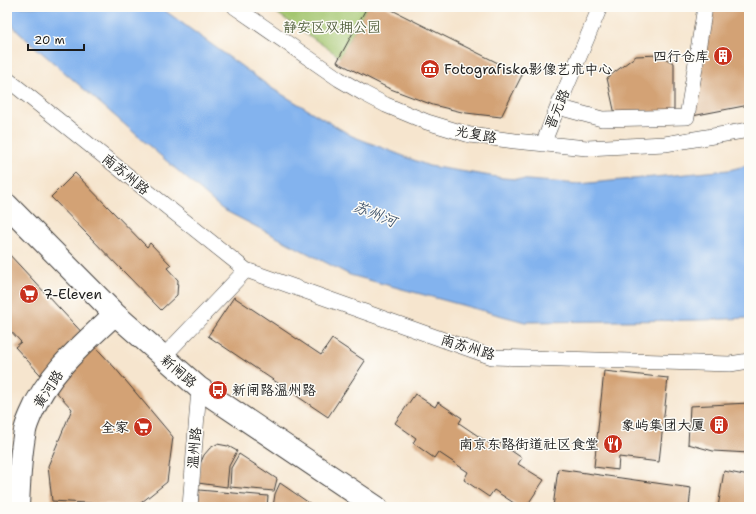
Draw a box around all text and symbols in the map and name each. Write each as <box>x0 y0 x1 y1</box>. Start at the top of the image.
park label: 静安区双拥公园 <box>283 18 381 36</box>
scale bar <box>28 26 84 52</box>
text: 20 m <box>34 32 65 48</box>
building icon: 四行仓库 <box>712 45 734 67</box>
place label: 四行仓库 <box>653 47 709 65</box>
museum icon: Fotografiska影像艺术中心 <box>419 58 441 80</box>
place label: Fotografiska影像艺术中心 <box>444 60 613 78</box>
street label: 晋元路 <box>541 86 573 132</box>
street label: 光复路 <box>454 121 498 147</box>
street label: 南苏州路 <box>99 149 153 199</box>
water label: 苏州河 <box>350 196 402 233</box>
supermarket icon: 7-Eleven <box>18 283 40 305</box>
place label: 7-Eleven <box>43 285 102 303</box>
street label: 南苏州路 <box>439 330 497 364</box>
street label: 新闸路 <box>157 350 201 392</box>
street label: 黄河路 <box>29 366 67 412</box>
bus stop icon: 新闸路温州路 <box>207 379 229 401</box>
place label: 新闸路温州路 <box>232 381 316 399</box>
building icon: 象屿集团大厦 <box>708 414 730 436</box>
supermarket icon: 全家 <box>132 416 154 438</box>
place label: 象屿集团大厦 <box>621 416 705 434</box>
place label: 全家 <box>101 418 129 436</box>
street label: 温州路 <box>183 426 205 470</box>
restaurant icon: 南京东路街道社区食堂 <box>602 433 624 455</box>
place label: 南京东路街道社区食堂 <box>459 435 599 453</box>

